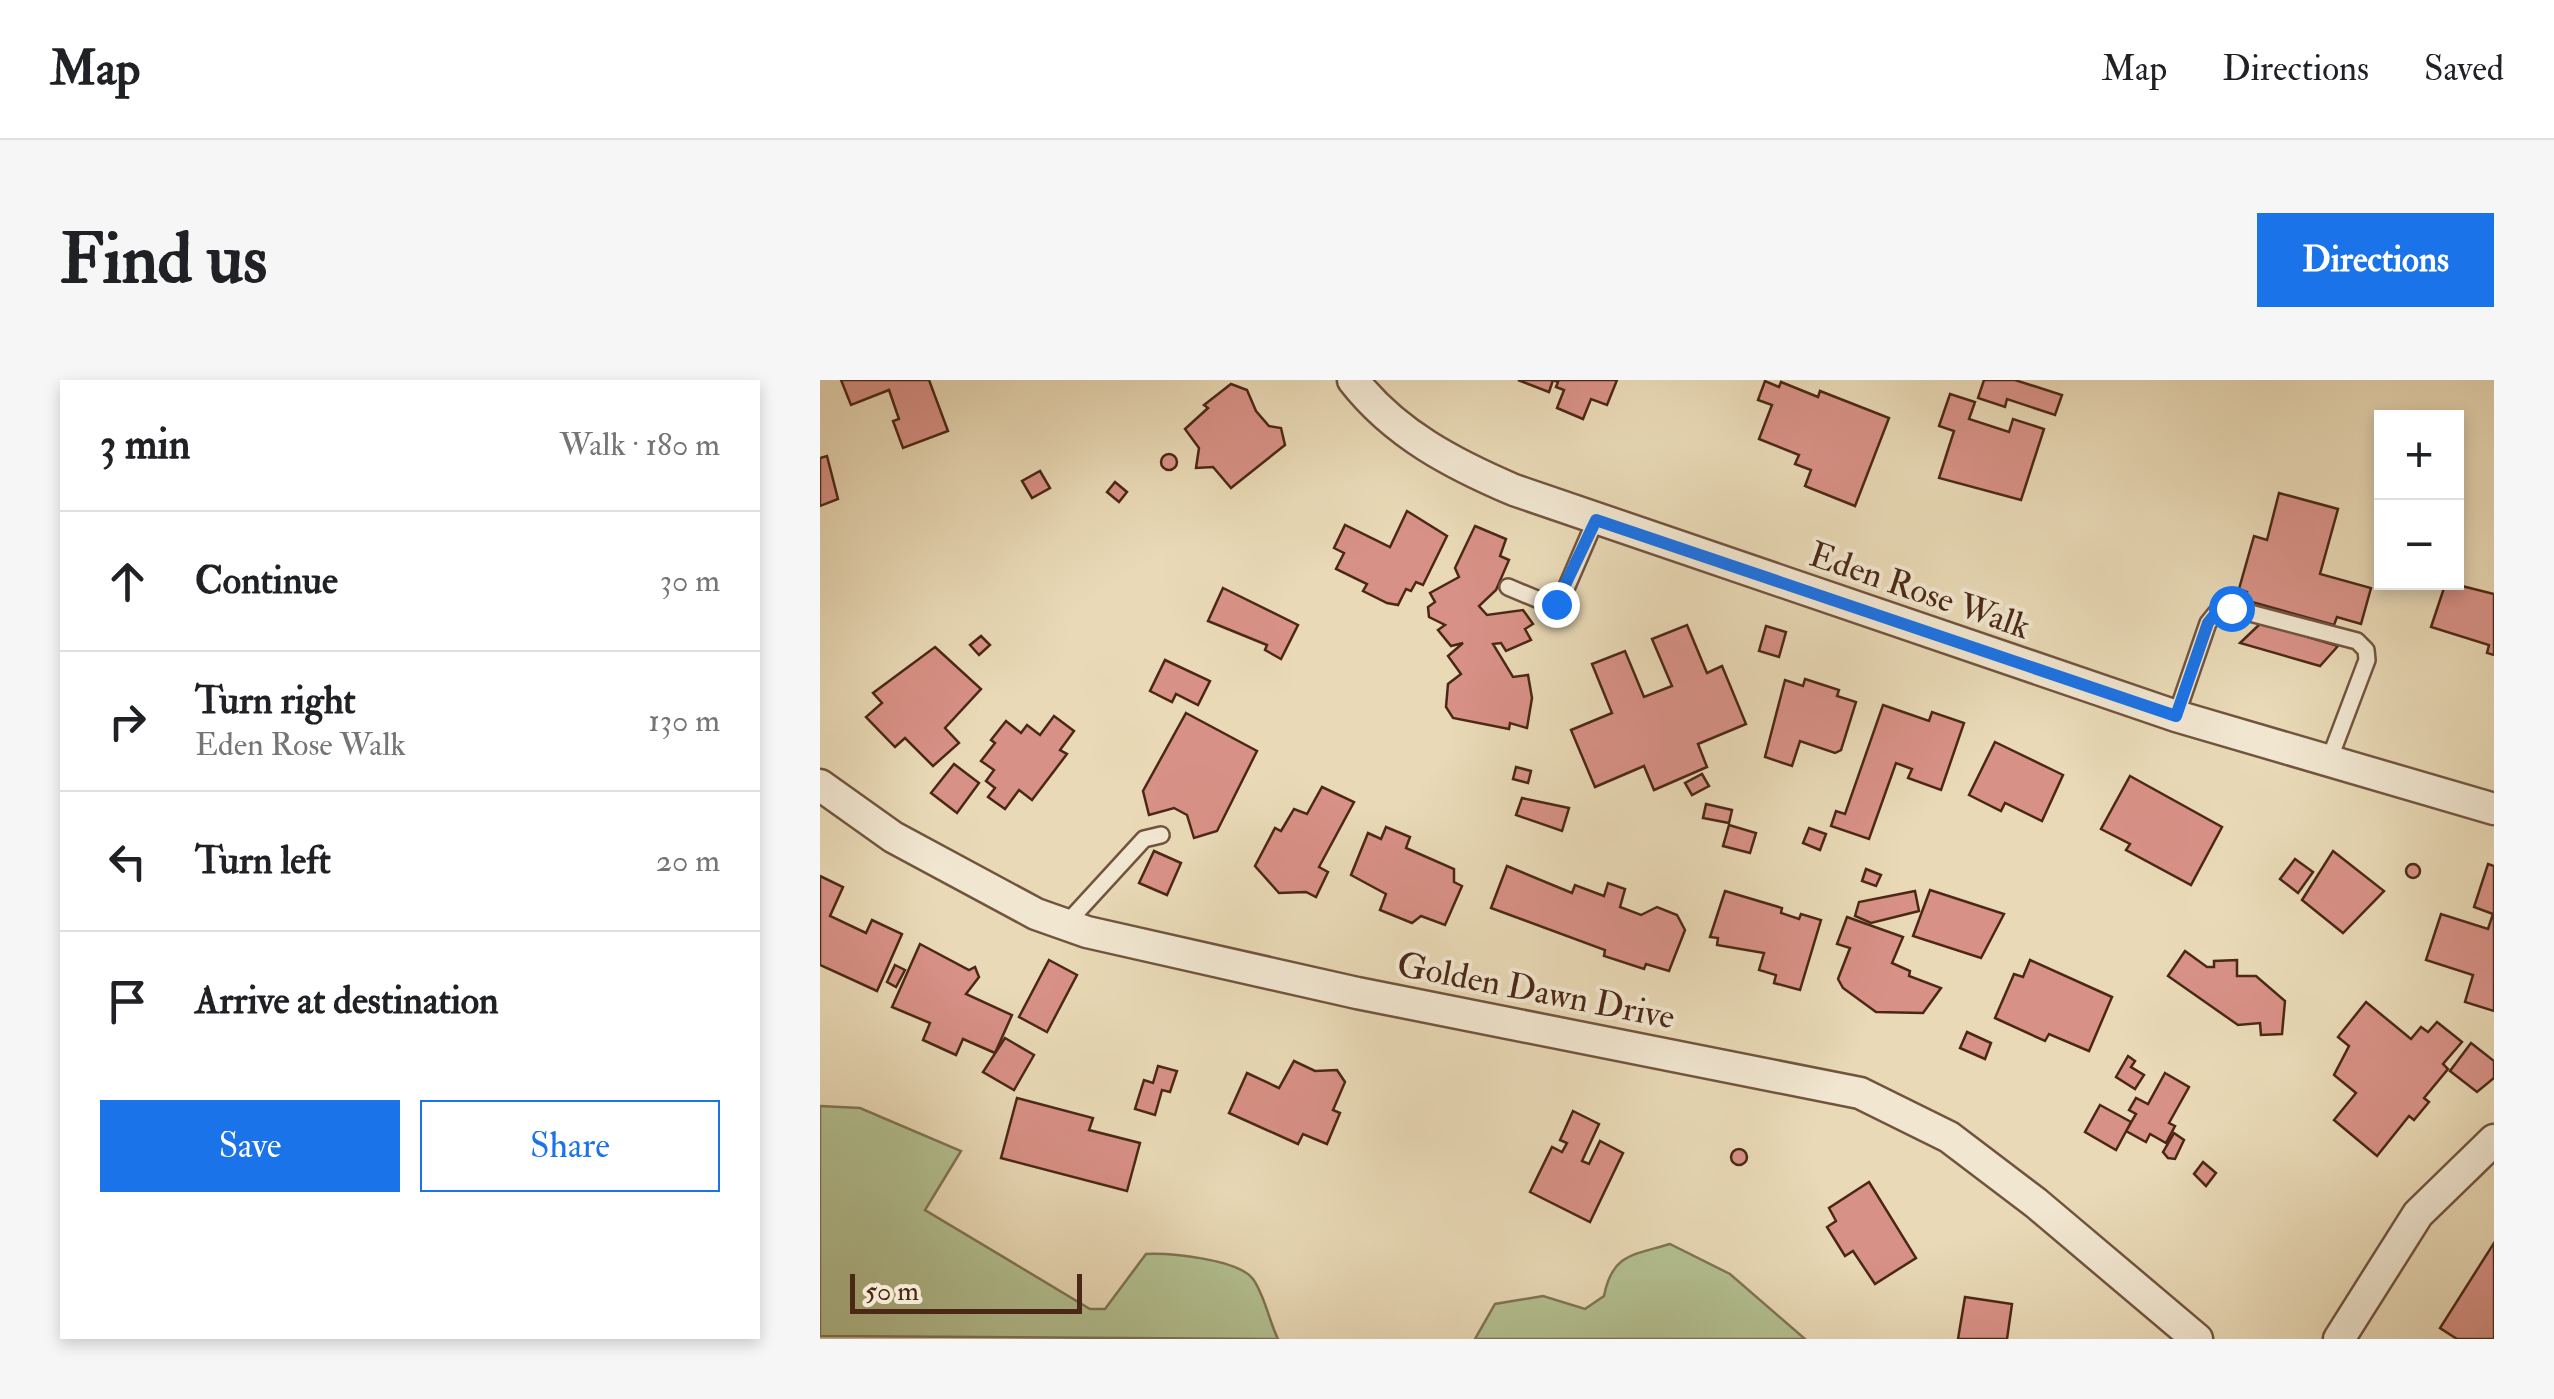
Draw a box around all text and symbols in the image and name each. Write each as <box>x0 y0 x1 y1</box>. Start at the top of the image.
text: Map <box>50 39 140 99</box>
text: Map <box>2101 47 2167 91</box>
text: Directions <box>2222 47 2369 91</box>
text: Saved <box>2424 47 2504 91</box>
button: Directions <box>2257 213 2494 307</box>
text: Find us <box>60 216 267 304</box>
map controls <box>2374 410 2464 590</box>
button: + <box>2374 410 2464 500</box>
text: 3 min <box>100 419 190 471</box>
text: Walk · 180 m <box>559 425 720 465</box>
button: − <box>2374 500 2464 590</box>
street label: Eden Rose Walk <box>1803 533 2036 649</box>
icon: ahead <box>100 554 155 609</box>
text: Continue <box>195 557 338 605</box>
text: 30 m <box>660 561 720 601</box>
route end <box>1534 582 1580 628</box>
route start <box>2209 586 2255 632</box>
text: Turn right <box>195 677 356 725</box>
icon: right <box>100 694 155 749</box>
text: 130 m <box>648 701 720 741</box>
text: Eden Rose Walk <box>195 725 406 765</box>
icon: left <box>100 834 155 889</box>
text: Turn left <box>195 837 331 885</box>
text: 20 m <box>656 841 720 881</box>
street label: Golden Dawn Drive <box>1393 942 1678 1039</box>
icon: arrive <box>100 974 155 1029</box>
text: Arrive at destination <box>195 977 499 1025</box>
button: Save <box>100 1100 400 1192</box>
button: Share <box>420 1100 720 1192</box>
scale bar <box>850 1269 1082 1314</box>
text: 50 m <box>865 1274 919 1309</box>

